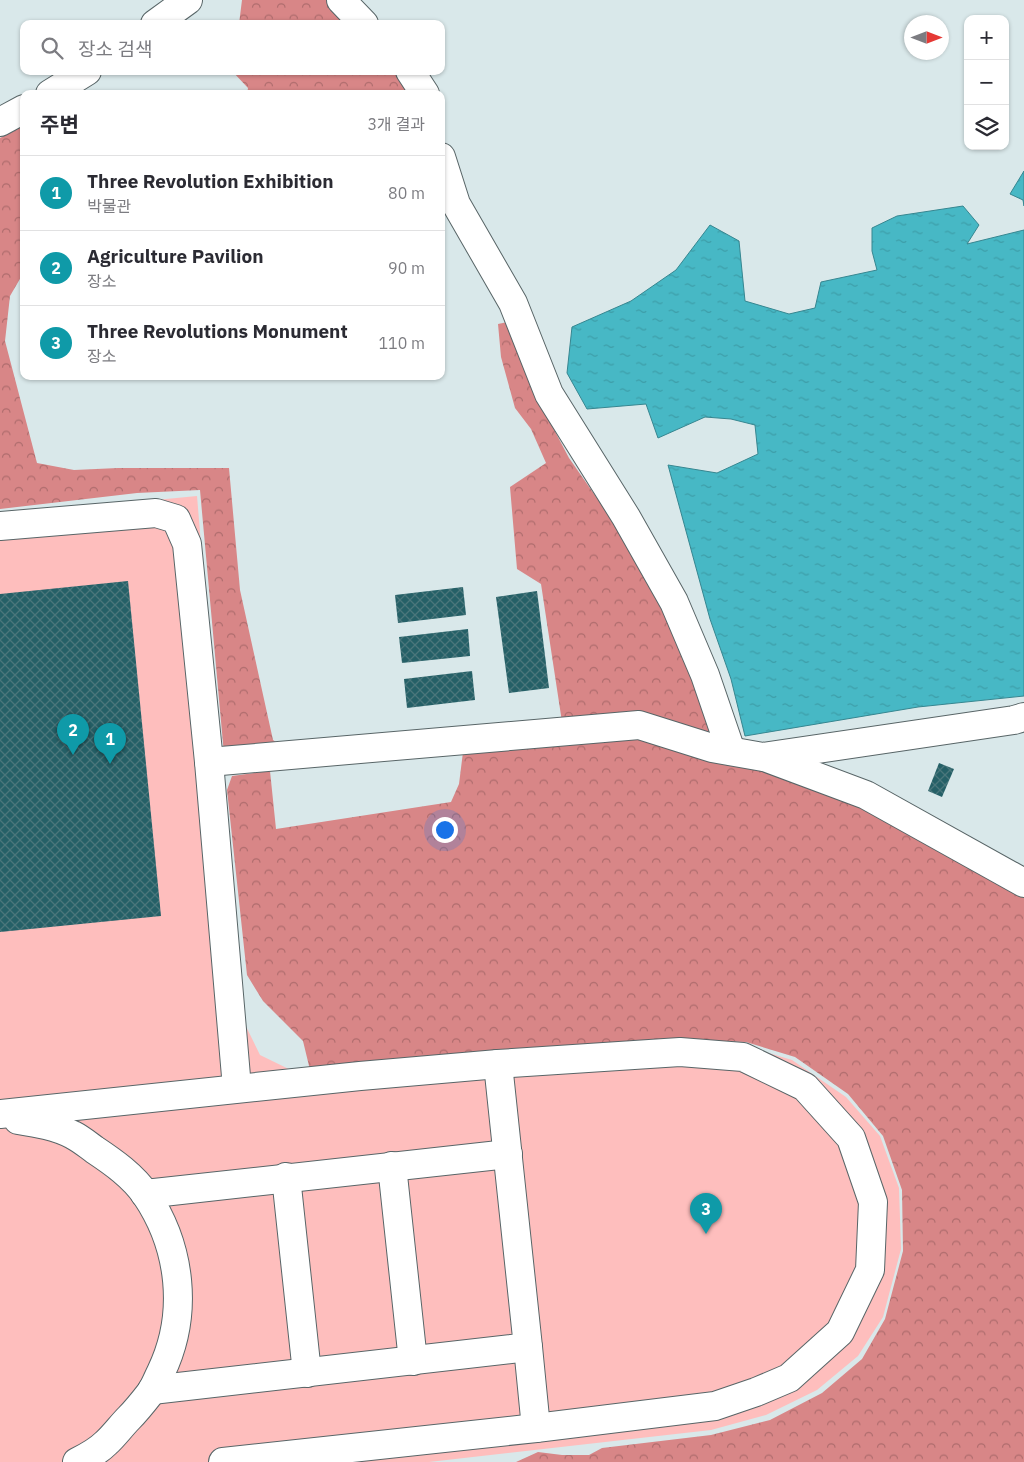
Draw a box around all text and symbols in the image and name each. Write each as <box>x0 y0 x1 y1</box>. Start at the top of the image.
north arrow <box>904 15 949 60</box>
map controls <box>964 15 1009 150</box>
button: + <box>964 15 1009 60</box>
search box <box>20 20 445 75</box>
icon: search <box>38 34 66 62</box>
text: 장소 검색 <box>78 37 152 61</box>
button: − <box>964 60 1009 105</box>
button: layers <box>964 105 1009 150</box>
text: 주변 <box>40 110 79 138</box>
text: 3개 결과 <box>367 114 425 134</box>
text: Three Revolution Exhibition <box>87 169 334 193</box>
text: 1 <box>51 183 61 203</box>
text: 80 m <box>388 183 425 203</box>
text: 박물관 <box>87 196 131 216</box>
text: Agriculture Pavilion <box>87 244 263 268</box>
text: 2 <box>51 258 61 278</box>
text: 90 m <box>388 258 425 278</box>
text: 장소 <box>87 271 116 291</box>
text: Three Revolutions Monument <box>87 319 348 343</box>
text: 3 <box>51 333 61 353</box>
text: 110 m <box>378 333 425 353</box>
text: 장소 <box>87 346 116 366</box>
pin: 2 <box>57 714 89 755</box>
pin: 1 <box>94 723 126 764</box>
your location <box>432 817 458 843</box>
pin: 3 <box>690 1193 722 1234</box>

